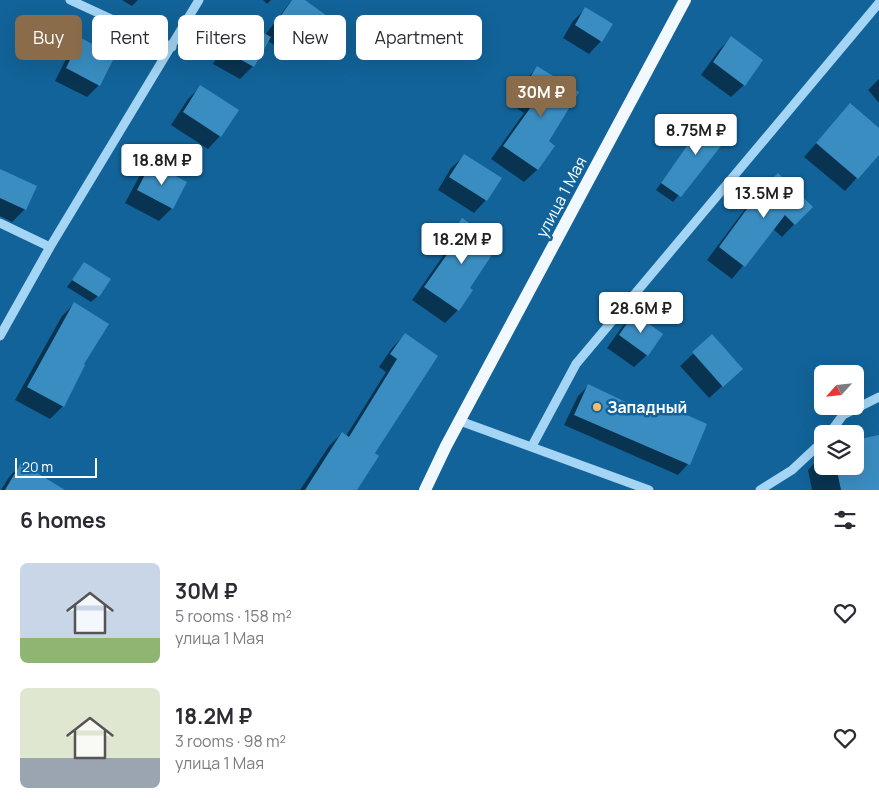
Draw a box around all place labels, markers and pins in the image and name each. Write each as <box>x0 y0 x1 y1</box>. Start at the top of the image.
pin: 30M ₽ <box>506 76 576 118</box>
pin: 8.75M ₽ <box>650 114 742 156</box>
pin: 18.8M ₽ <box>116 144 208 186</box>
pin: 13.5M ₽ <box>718 176 810 219</box>
pin: 18.2M ₽ <box>416 222 508 265</box>
pin: 28.6M ₽ <box>595 292 687 334</box>
place label: Западный <box>607 396 687 418</box>
marker: Западный <box>591 401 603 413</box>

